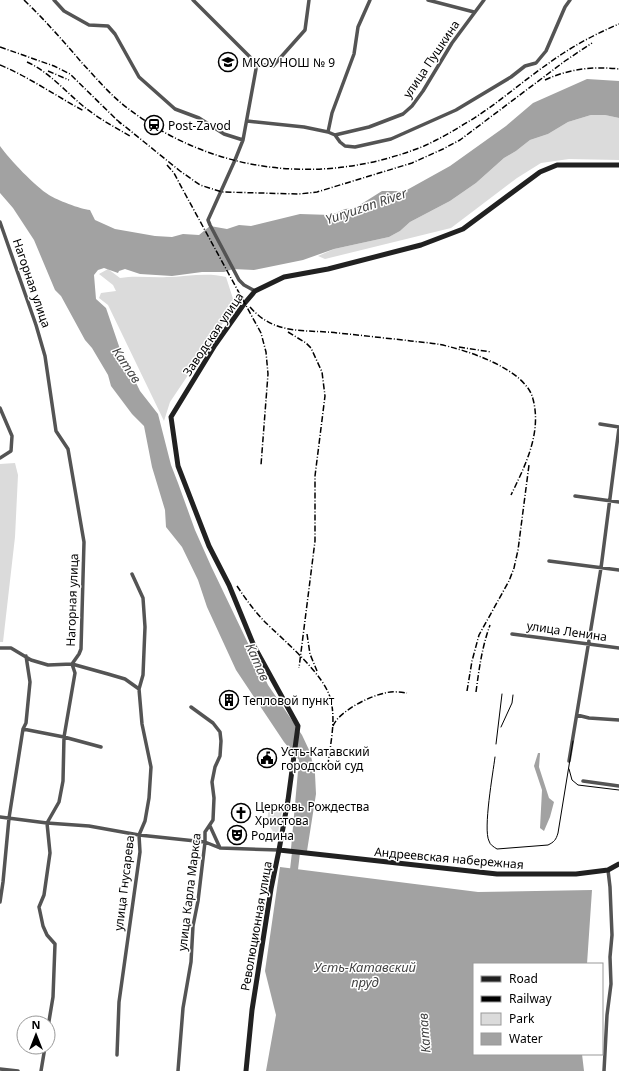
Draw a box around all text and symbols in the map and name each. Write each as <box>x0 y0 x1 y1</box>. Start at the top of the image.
street label: улица Пушкина <box>399 17 463 101</box>
school or university icon: МКОУ НОШ № 9 <box>217 51 239 73</box>
place label: МКОУ НОШ № 9 <box>242 54 335 71</box>
station icon: Post-Zavod <box>143 114 165 136</box>
place label: Post-Zavod <box>168 117 231 134</box>
water label: Yuryuzan River <box>323 183 410 228</box>
street label: Нагорная улица <box>9 236 55 330</box>
street label: Заводская улица <box>179 289 247 379</box>
water label: Катав <box>108 343 146 387</box>
street label: Нагорная улица <box>62 553 82 647</box>
street label: улица Ленина <box>526 617 608 645</box>
water label: Катав <box>242 640 274 684</box>
building icon: Тепловой пункт <box>218 689 240 711</box>
place label: Тепловой пункт <box>243 692 335 709</box>
place label: Усть-Катавский городской суд <box>281 743 370 774</box>
public building icon: Усть-Катавский городской суд <box>256 747 278 769</box>
place label: Церковь Рождества Христова <box>255 798 369 829</box>
church icon: Церковь Рождества Христова <box>230 802 252 824</box>
theatre icon: Родина <box>226 824 248 846</box>
place label: Родина <box>251 827 294 844</box>
street label: улица Карла Маркса <box>173 832 205 952</box>
street label: улица Гнусарева <box>110 834 138 932</box>
street label: Андреевская набережная <box>374 843 524 873</box>
street label: Революционная улица <box>236 860 276 992</box>
water label: Усть-Катавский пруд <box>314 958 417 991</box>
legend <box>473 963 603 1055</box>
text: Road <box>509 970 538 987</box>
text: Railway <box>509 990 553 1007</box>
text: Park <box>509 1010 535 1027</box>
water label: Катав <box>414 1012 434 1054</box>
north arrow <box>16 1015 56 1055</box>
text: N <box>32 1017 40 1032</box>
text: Water <box>509 1030 543 1047</box>

